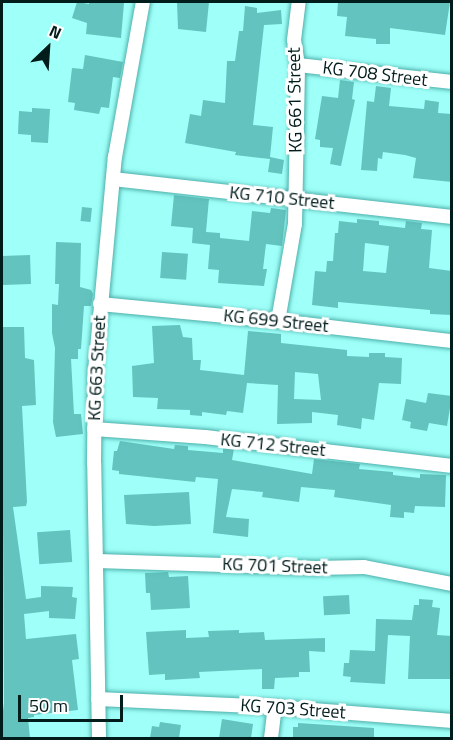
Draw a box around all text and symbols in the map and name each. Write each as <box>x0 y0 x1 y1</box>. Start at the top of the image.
north arrow <box>18 18 78 78</box>
text: N <box>46 18 66 45</box>
street label: KG 661 Street <box>283 47 307 153</box>
street label: KG 708 Street <box>321 57 429 91</box>
street label: KG 710 Street <box>228 182 336 214</box>
street label: KG 699 Street <box>222 305 330 337</box>
street label: KG 663 Street <box>83 315 111 421</box>
street label: KG 712 Street <box>219 429 327 461</box>
street label: KG 701 Street <box>222 553 328 579</box>
scale bar <box>21 683 126 721</box>
text: 50 m <box>29 692 68 719</box>
street label: KG 703 Street <box>240 695 346 723</box>

